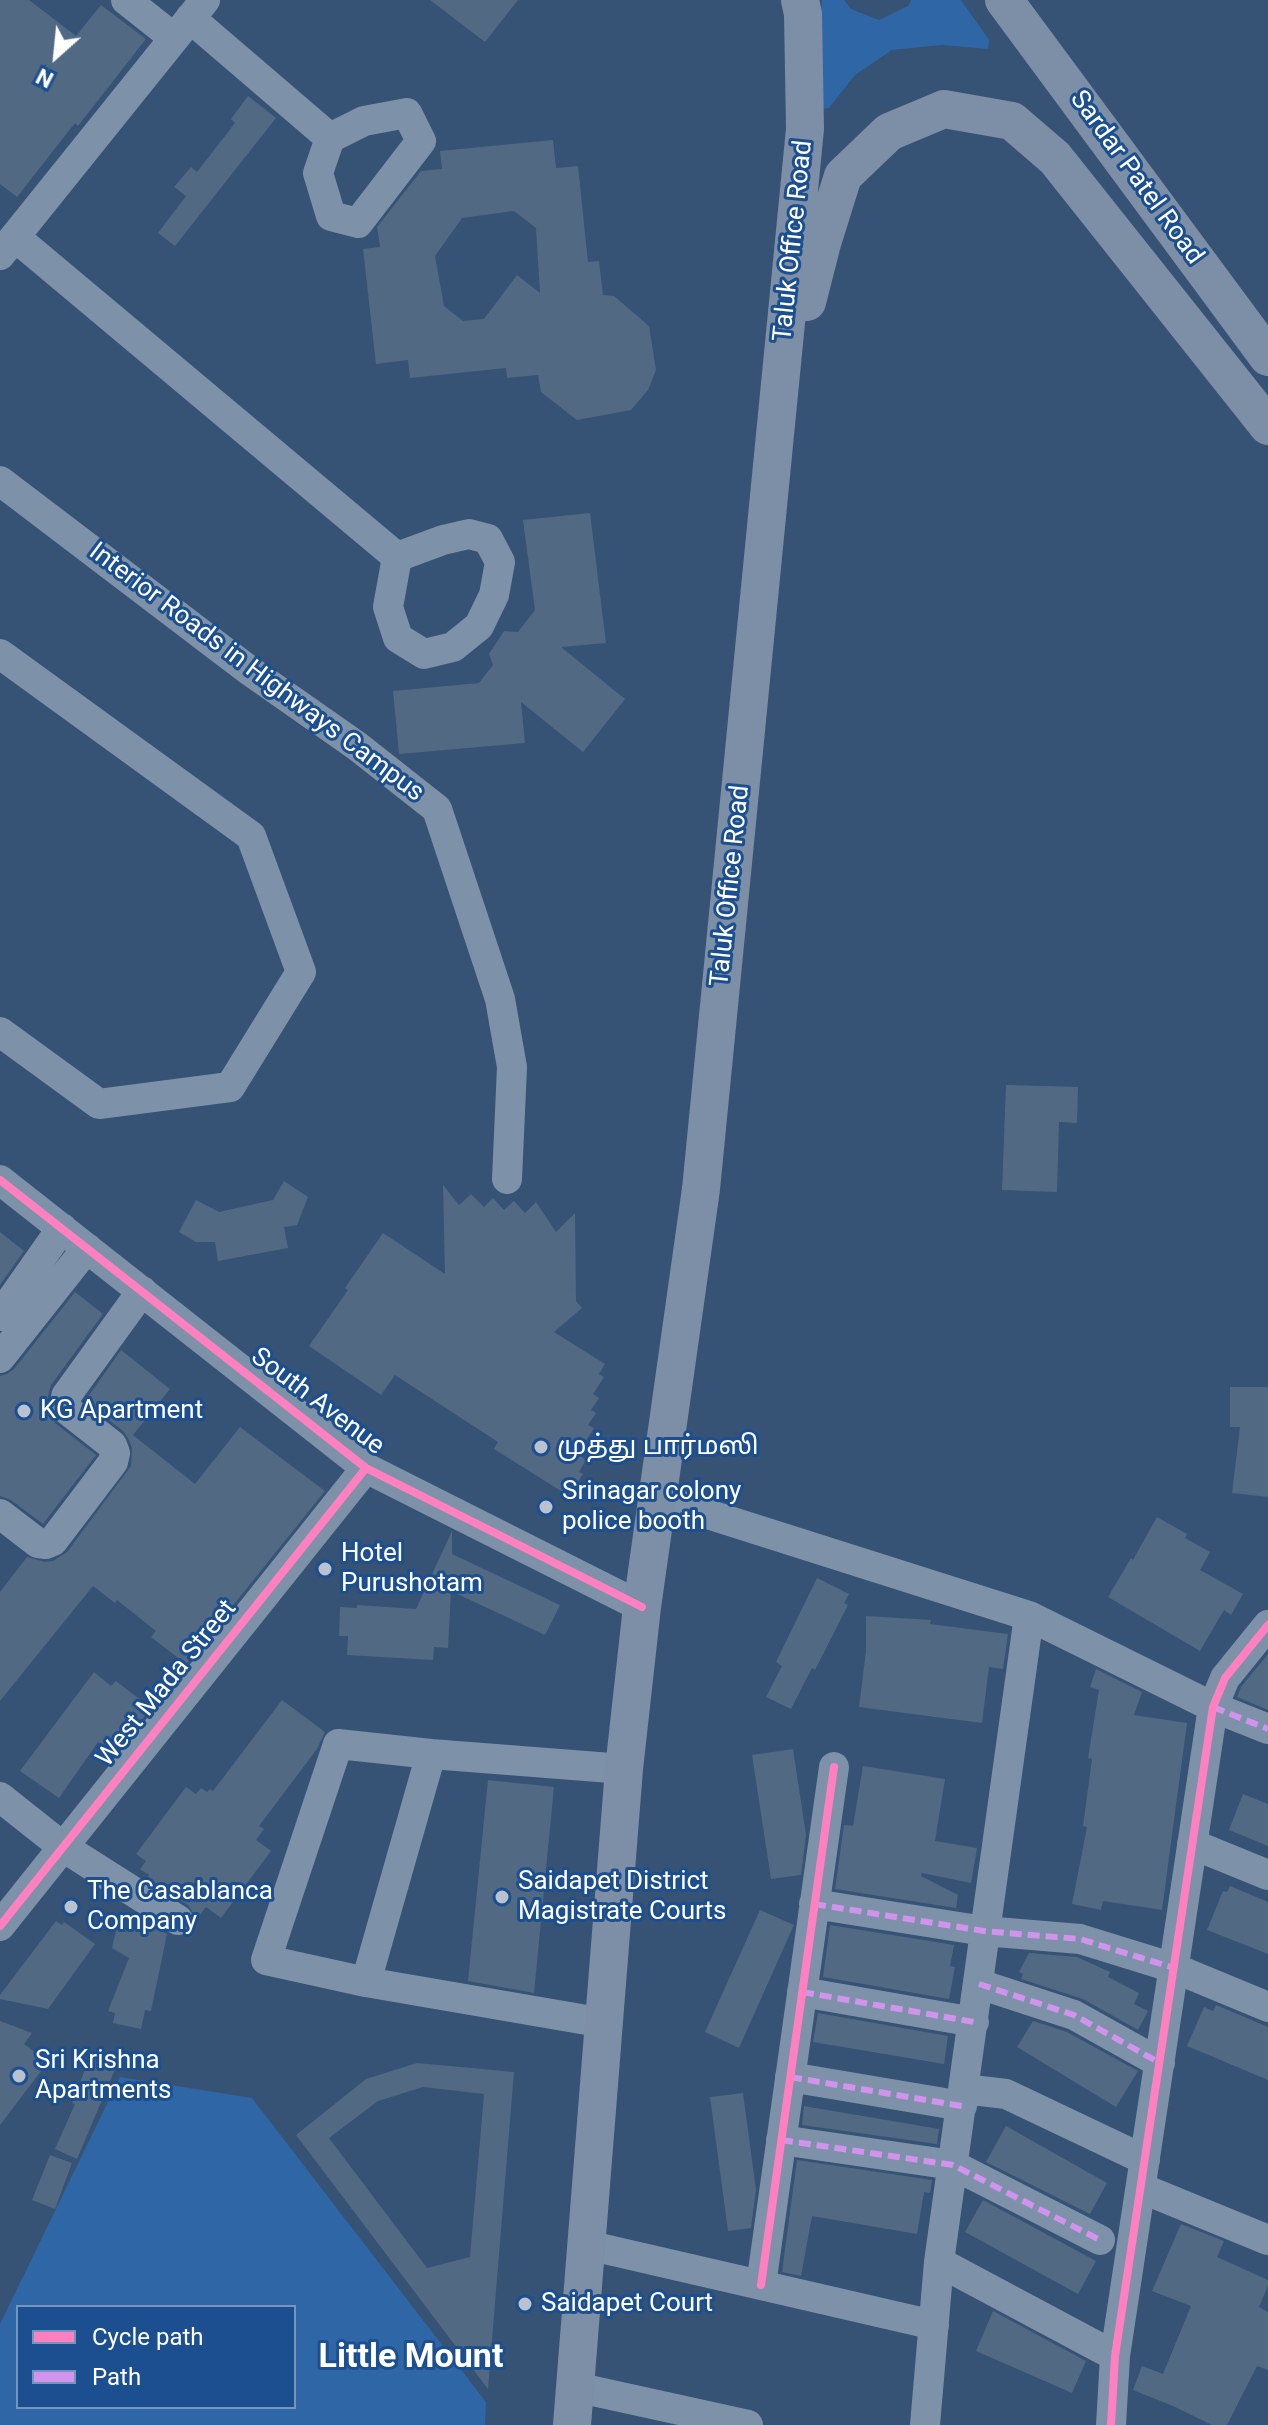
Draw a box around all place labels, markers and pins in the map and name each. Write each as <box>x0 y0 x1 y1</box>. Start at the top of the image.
place label: KG Apartment <box>40 1395 203 1427</box>
marker: KG Apartment <box>15 1402 33 1420</box>
place label: முத்து பார்மஸி <box>557 1431 759 1463</box>
marker: முத்து பார்மஸி <box>532 1438 550 1456</box>
place label: Srinagar colony police booth <box>562 1476 741 1538</box>
marker: Srinagar colony police booth <box>537 1498 555 1516</box>
place label: Hotel Purushotam <box>341 1538 483 1600</box>
marker: Hotel Purushotam <box>316 1560 334 1578</box>
place label: Saidapet District Magistrate Courts <box>518 1866 726 1928</box>
place label: The Casablanca Company <box>87 1876 273 1938</box>
marker: Saidapet District Magistrate Courts <box>493 1888 511 1906</box>
marker: The Casablanca Company <box>62 1898 80 1916</box>
place label: Sri Krishna Apartments <box>35 2045 172 2106</box>
marker: Sri Krishna Apartments <box>10 2067 28 2085</box>
place label: Saidapet Court <box>541 2288 713 2320</box>
marker: Saidapet Court <box>516 2295 534 2313</box>

